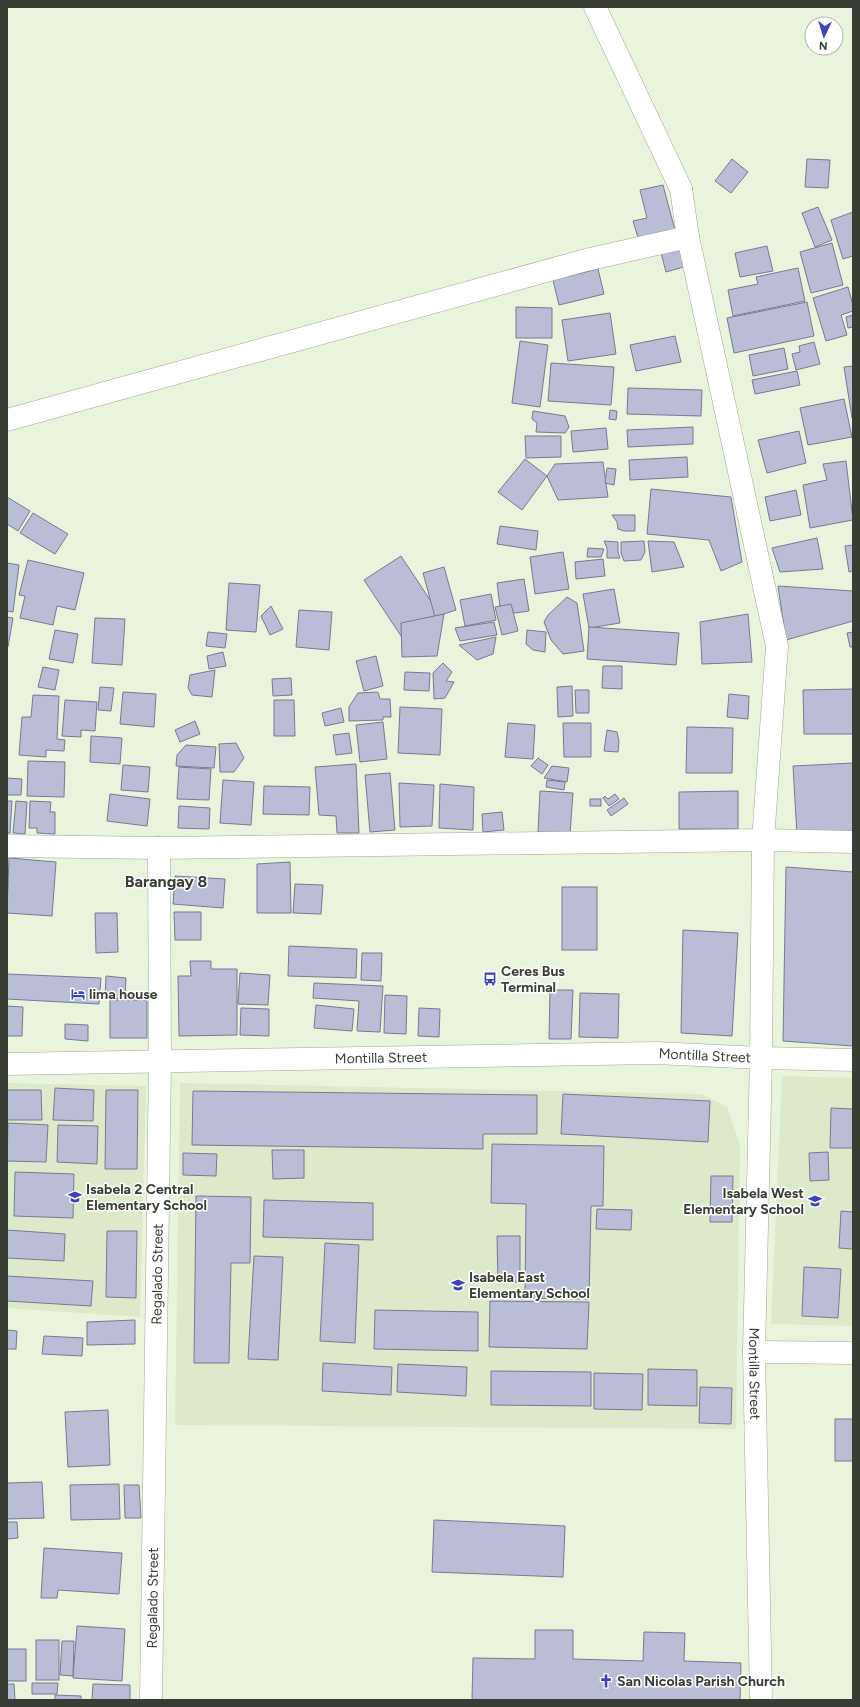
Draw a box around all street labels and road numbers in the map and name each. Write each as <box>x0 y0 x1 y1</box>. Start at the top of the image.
street label: Montilla Street <box>658 1045 751 1066</box>
street label: Montilla Street <box>335 1048 427 1067</box>
street label: Regalado Street <box>148 1223 166 1325</box>
street label: Montilla Street <box>745 1327 764 1420</box>
street label: Regalado Street <box>143 1547 162 1649</box>

